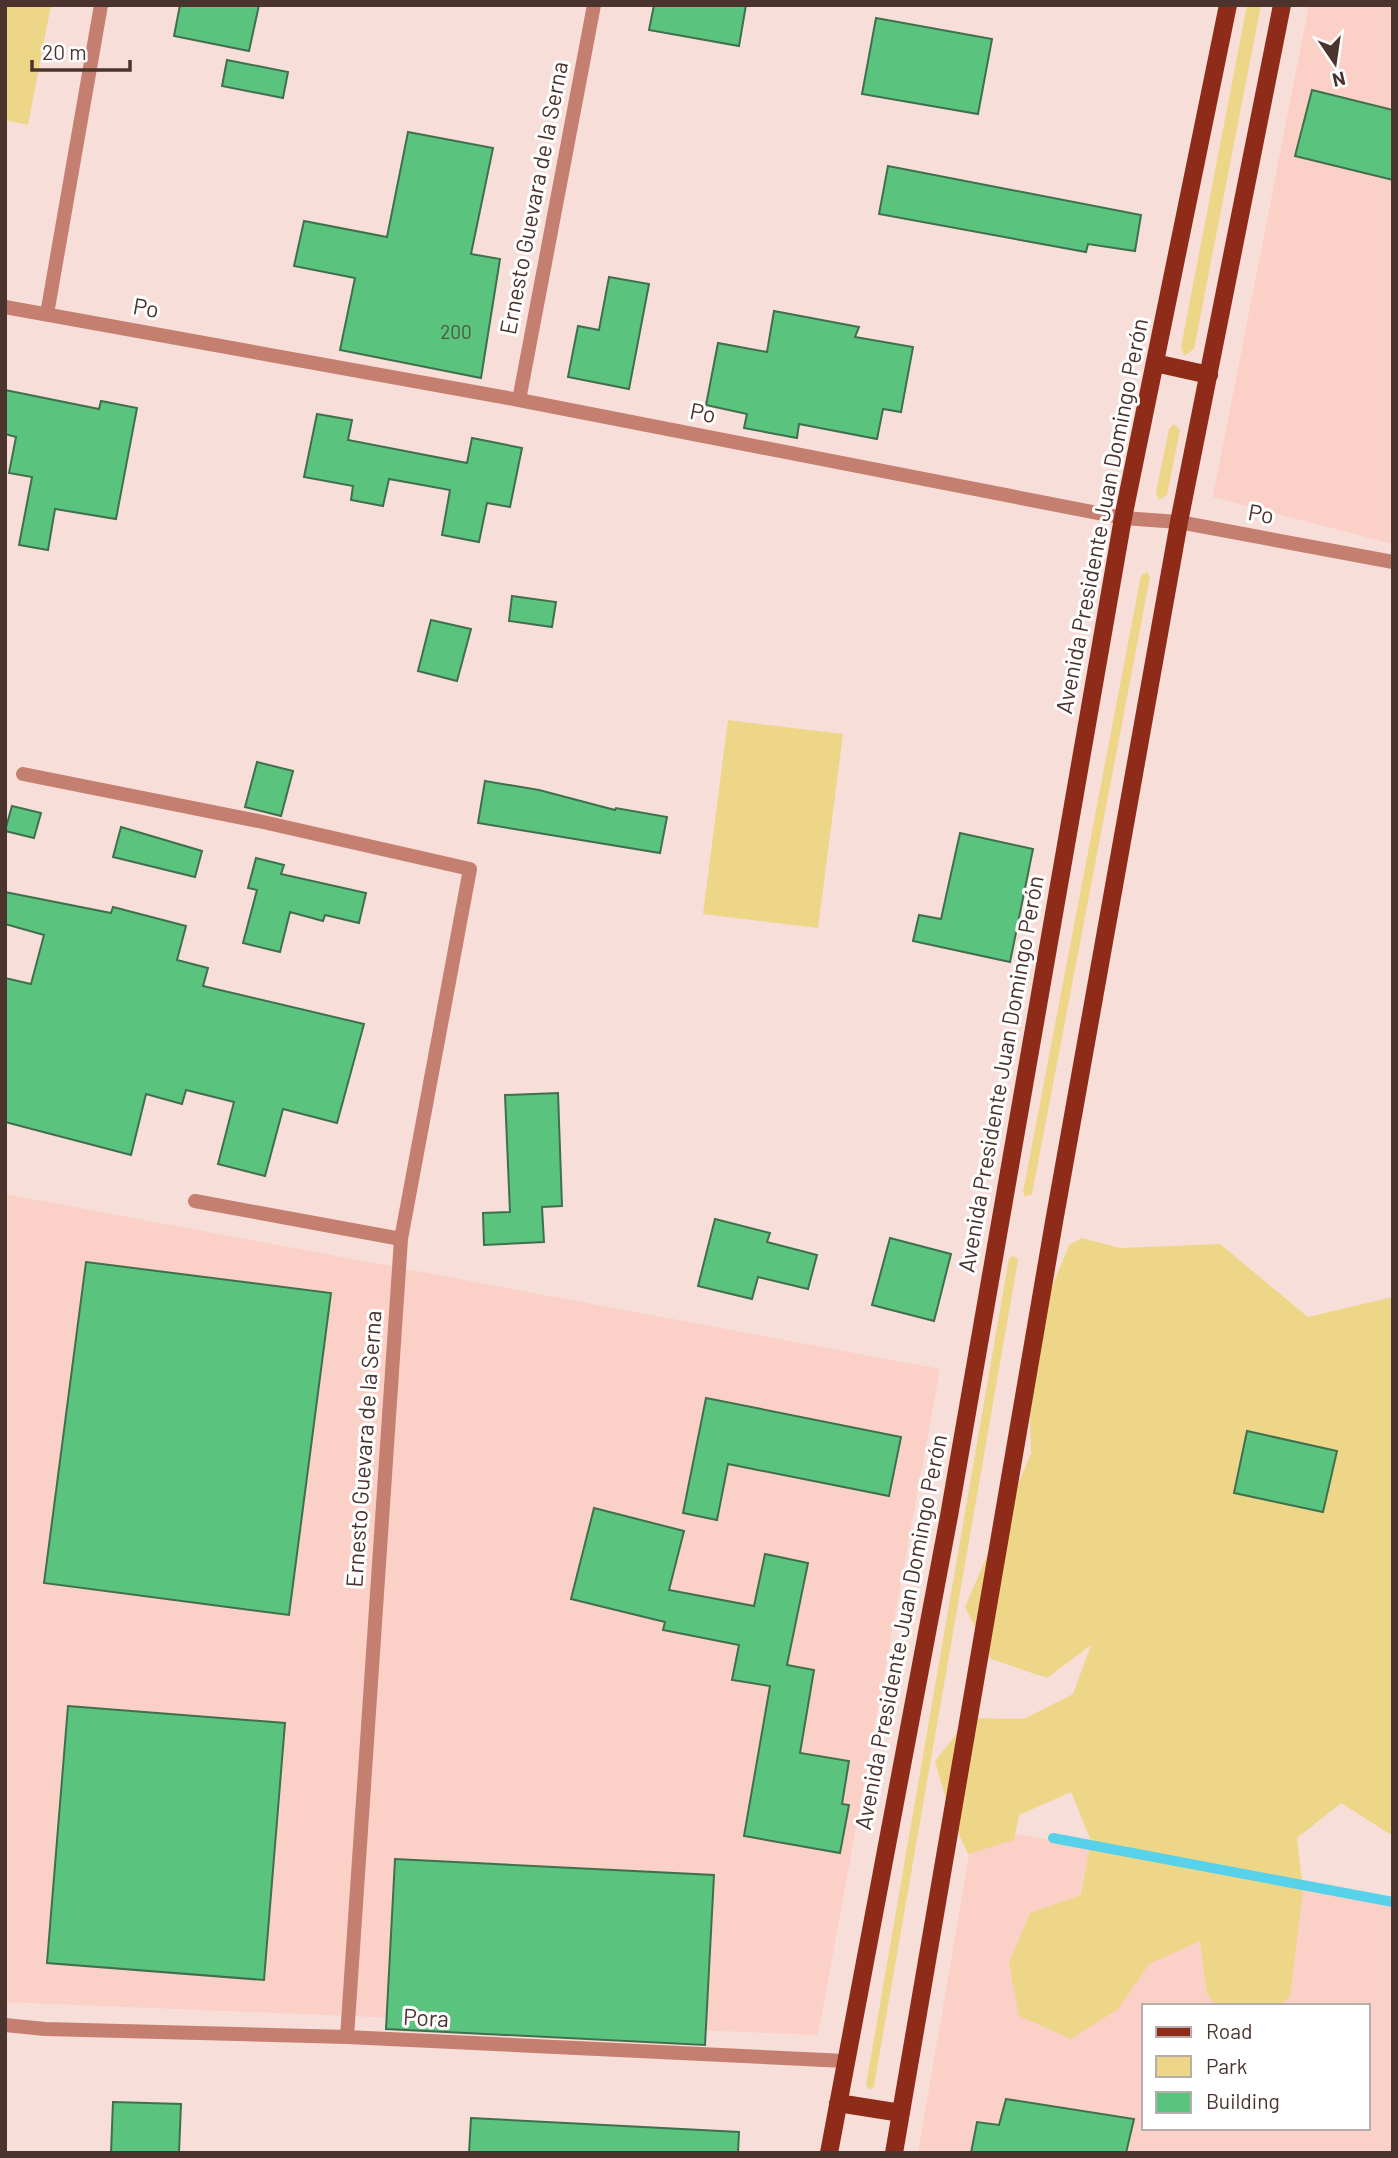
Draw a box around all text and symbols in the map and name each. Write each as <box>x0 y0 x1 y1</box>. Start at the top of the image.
scale bar <box>32 28 130 72</box>
north arrow <box>1300 28 1370 98</box>
text: 20 m <box>42 39 87 64</box>
street label: Ernesto Guevara de la Serna <box>493 59 573 337</box>
text: N <box>1330 67 1348 93</box>
street label: Po <box>131 291 161 323</box>
street label: Avenida Presidente Juan Domingo Perón <box>1049 316 1153 716</box>
house number: 200 <box>440 320 472 343</box>
street label: Po <box>688 396 719 428</box>
street label: Po <box>1246 497 1276 529</box>
street label: Avenida Presidente Juan Domingo Perón <box>951 873 1049 1274</box>
street label: Ernesto Guevara de la Serna <box>339 1310 387 1588</box>
street label: Avenida Presidente Juan Domingo Perón <box>848 1432 952 1832</box>
street label: Pora <box>402 2002 450 2032</box>
legend <box>1142 2004 1370 2130</box>
text: Road <box>1206 2018 1252 2043</box>
text: Park <box>1206 2053 1247 2078</box>
text: Building <box>1206 2088 1280 2113</box>

